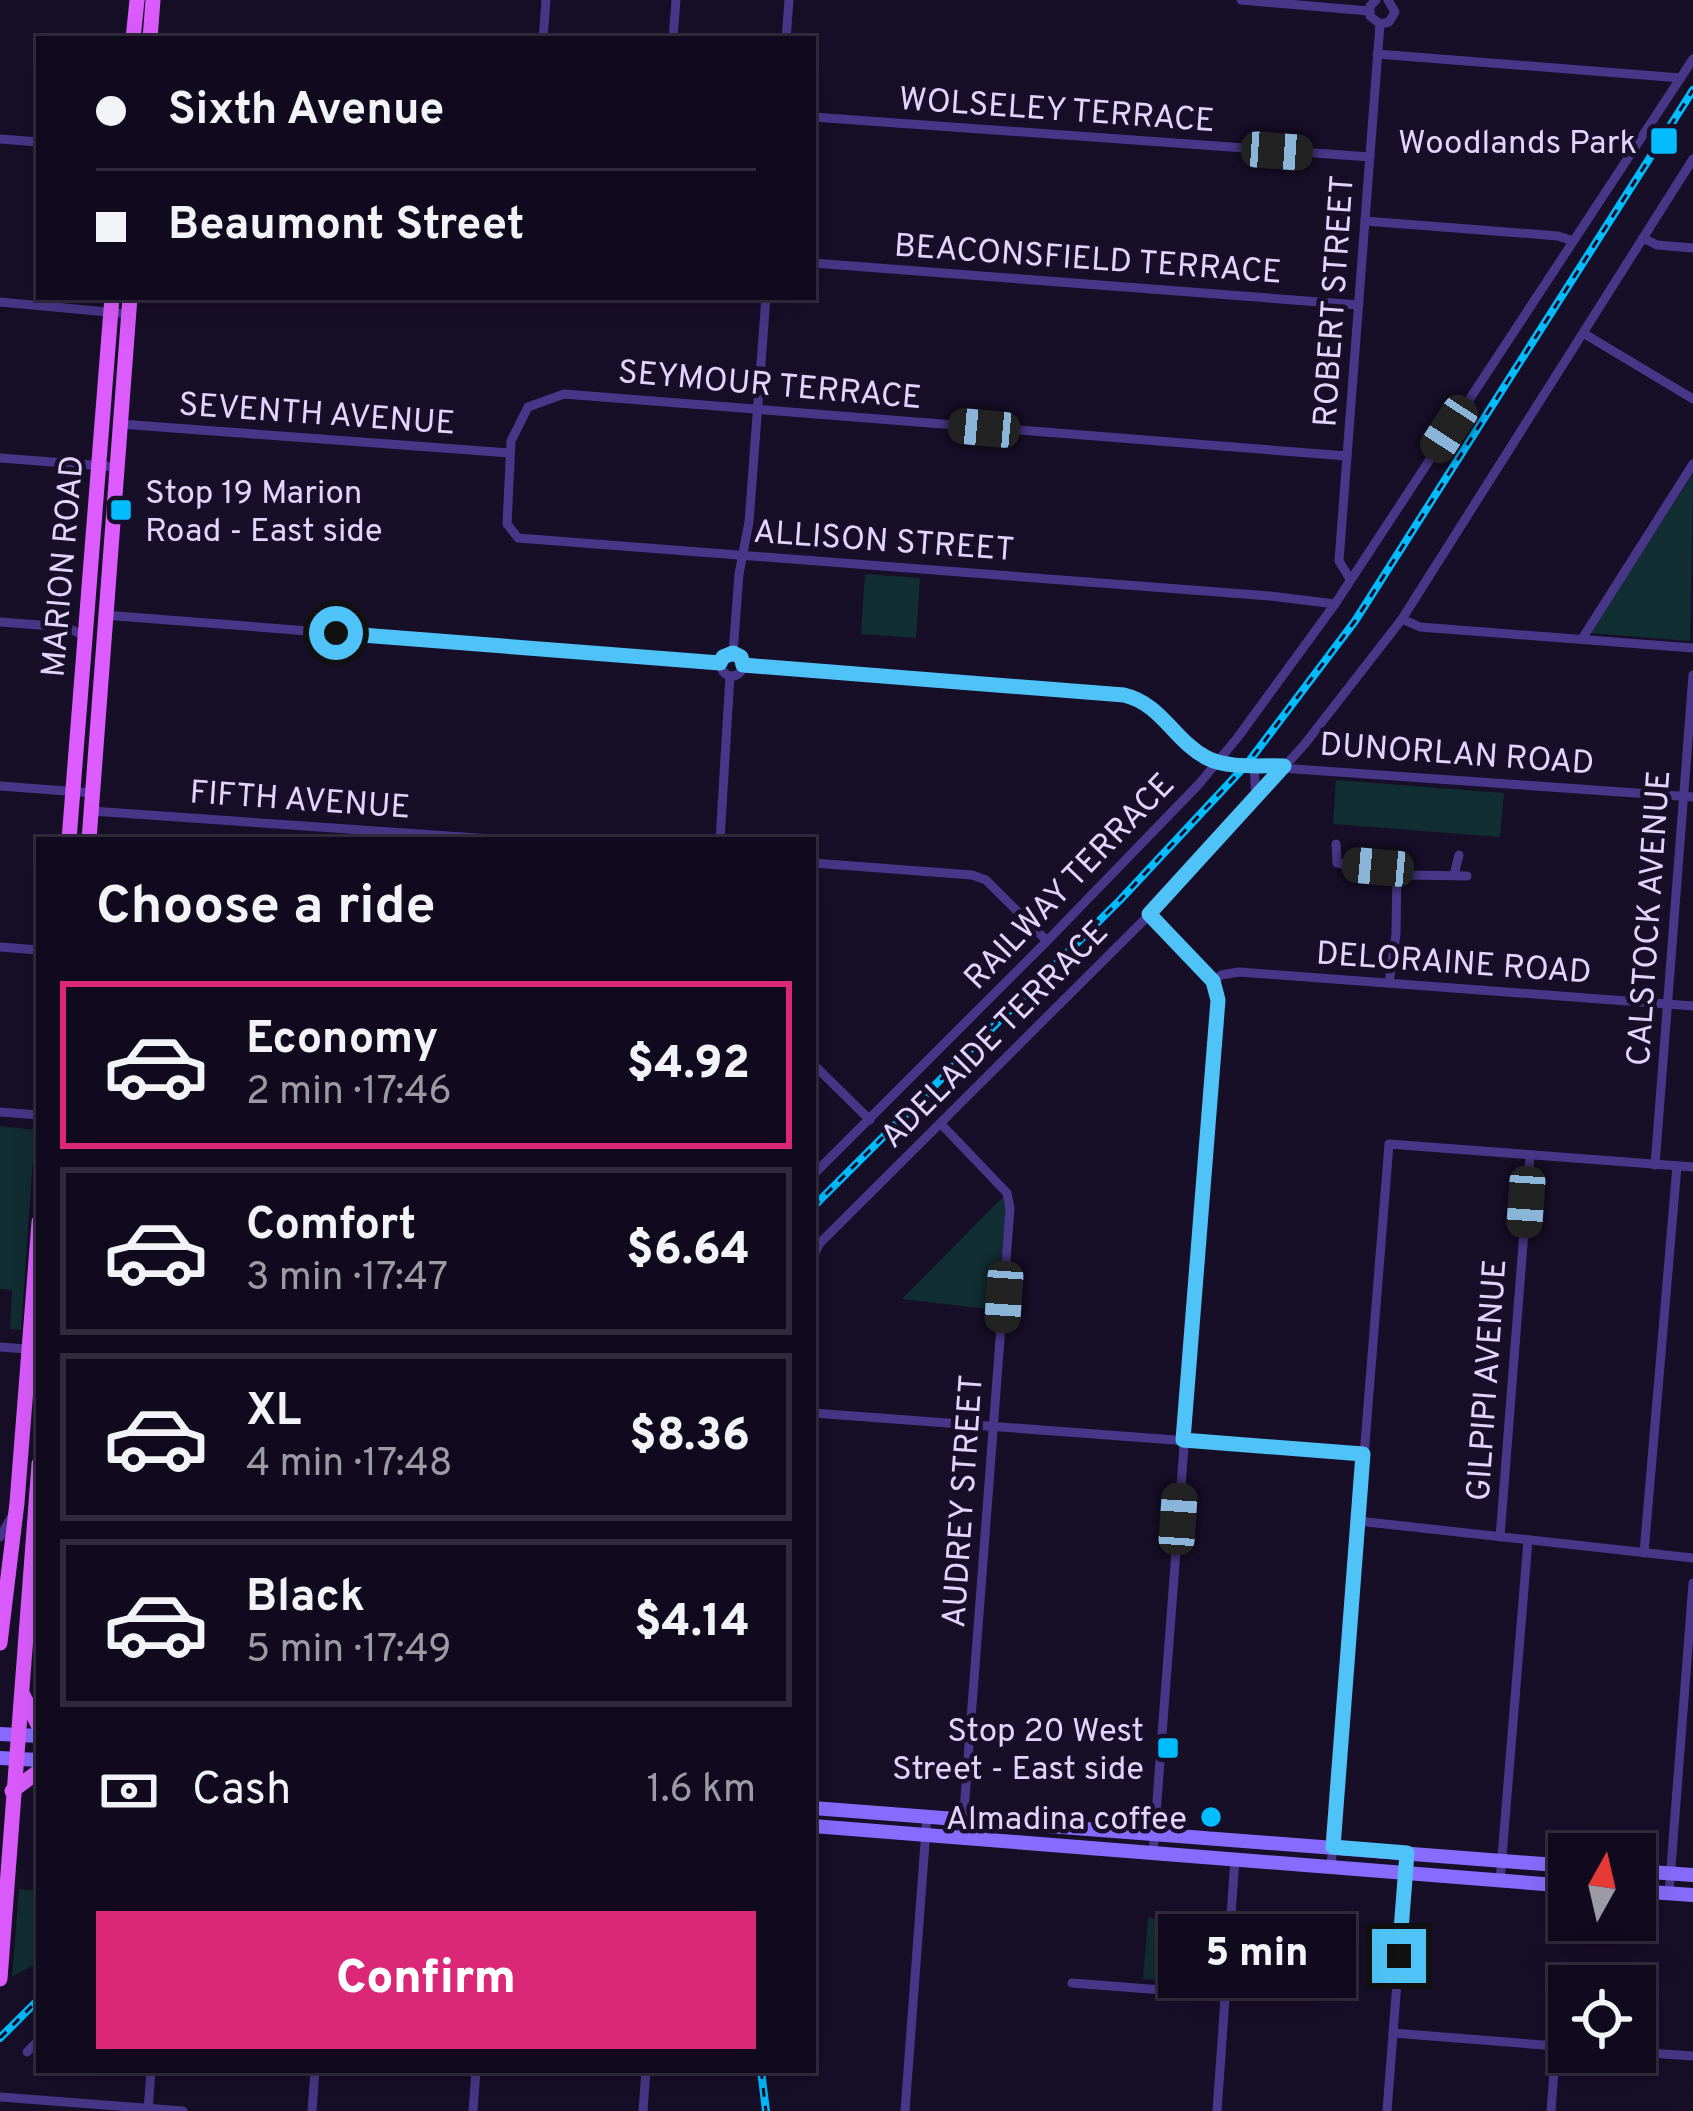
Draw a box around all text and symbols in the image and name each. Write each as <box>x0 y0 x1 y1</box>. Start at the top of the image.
street label: WOLSELEY TERRACE <box>897 80 1216 144</box>
text: Sixth Avenue <box>168 83 444 140</box>
place label: Woodlands Park <box>1398 124 1637 166</box>
marker: Woodlands Park <box>1648 125 1680 157</box>
car <box>1240 131 1314 171</box>
street label: ROBERT STREET <box>1306 174 1366 429</box>
text: Beaumont Street <box>168 198 525 255</box>
street label: BEACONSFIELD TERRACE <box>893 226 1283 295</box>
street label: SEYMOUR TERRACE <box>616 353 923 421</box>
street label: SEVENTH AVENUE <box>177 385 456 447</box>
car <box>1414 389 1484 469</box>
car <box>947 407 1021 449</box>
street label: MARION ROAD <box>34 454 96 679</box>
place label: Stop 19 Marion Road - East side <box>145 474 383 554</box>
marker: Stop 19 Marion Road - East side <box>108 497 134 523</box>
street label: ALLISON STREET <box>752 513 1016 573</box>
route start <box>309 606 363 660</box>
street label: DUNORLAN ROAD <box>1318 725 1595 787</box>
street label: RAILWAY TERRACE <box>957 766 1185 1000</box>
street label: CALSTOCK AVENUE <box>1620 769 1682 1068</box>
street label: FIFTH AVENUE <box>188 773 411 831</box>
car <box>1341 846 1415 888</box>
text: Choose a ride <box>96 874 436 943</box>
street label: ADELAIDE TERRACE <box>873 913 1119 1159</box>
street label: DELORAINE ROAD <box>1315 934 1593 996</box>
icon: car <box>102 1011 210 1119</box>
text: Economy <box>246 1012 438 1069</box>
text: $4.92 <box>627 1037 750 1094</box>
text: 2 min · 17:46 <box>246 1069 452 1118</box>
car <box>1506 1165 1546 1239</box>
icon: car <box>102 1197 210 1305</box>
text: Comfort <box>246 1198 416 1255</box>
text: $6.64 <box>626 1223 750 1280</box>
text: 3 min · 17:47 <box>246 1255 448 1304</box>
street label: GILPIPI AVENUE <box>1460 1258 1518 1503</box>
car <box>984 1260 1024 1334</box>
street label: AUDREY STREET <box>935 1373 995 1629</box>
icon: car <box>102 1383 210 1491</box>
text: XL <box>246 1384 301 1441</box>
text: $8.36 <box>629 1409 750 1466</box>
text: 4 min · 17:48 <box>246 1441 453 1490</box>
car <box>1158 1482 1198 1556</box>
icon: car <box>102 1569 210 1677</box>
text: Black <box>246 1570 365 1627</box>
text: $4.14 <box>634 1595 750 1652</box>
text: 5 min · 17:49 <box>246 1627 452 1676</box>
place label: Stop 20 West Street - East side <box>892 1712 1144 1792</box>
marker: Stop 20 West Street - East side <box>1155 1735 1181 1761</box>
icon: cash <box>96 1758 162 1824</box>
text: Cash <box>192 1763 291 1820</box>
text: 1.6 km <box>646 1767 756 1816</box>
place label: Almadina coffee <box>946 1800 1187 1842</box>
marker: Almadina coffee <box>1198 1804 1224 1830</box>
north arrow <box>1548 1833 1656 1941</box>
map controls <box>1548 1833 1656 2073</box>
button: Confirm <box>96 1911 756 2049</box>
callout: 5 min <box>1159 1914 1357 1998</box>
route end <box>1372 1929 1426 1983</box>
text: 5 min <box>1205 1931 1309 1980</box>
button: locate <box>1548 1965 1656 2073</box>

